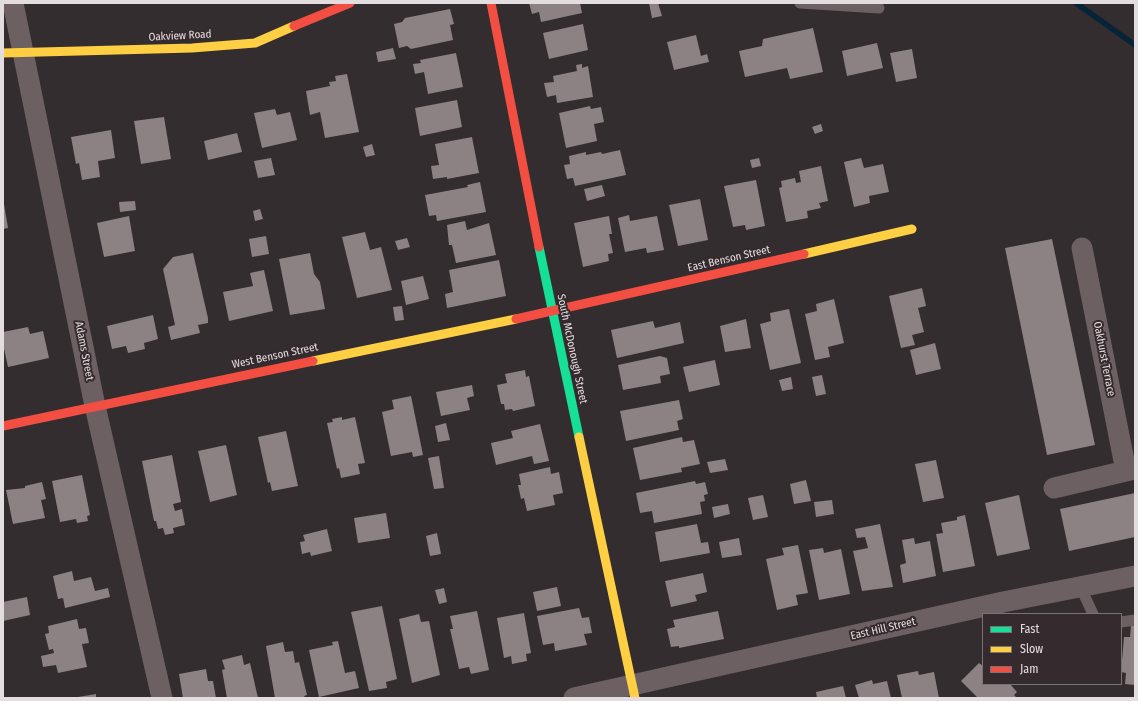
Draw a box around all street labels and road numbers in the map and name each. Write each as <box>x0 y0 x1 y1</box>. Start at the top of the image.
street label: Oakview Road <box>148 28 212 44</box>
street label: East Benson Street <box>686 243 772 275</box>
street label: South McDonough Street <box>554 293 590 405</box>
street label: Adams Street <box>72 320 96 382</box>
street label: Oakhurst Terrace <box>1090 320 1118 398</box>
street label: West Benson Street <box>231 340 319 372</box>
street label: East Hill Street <box>849 615 917 643</box>

